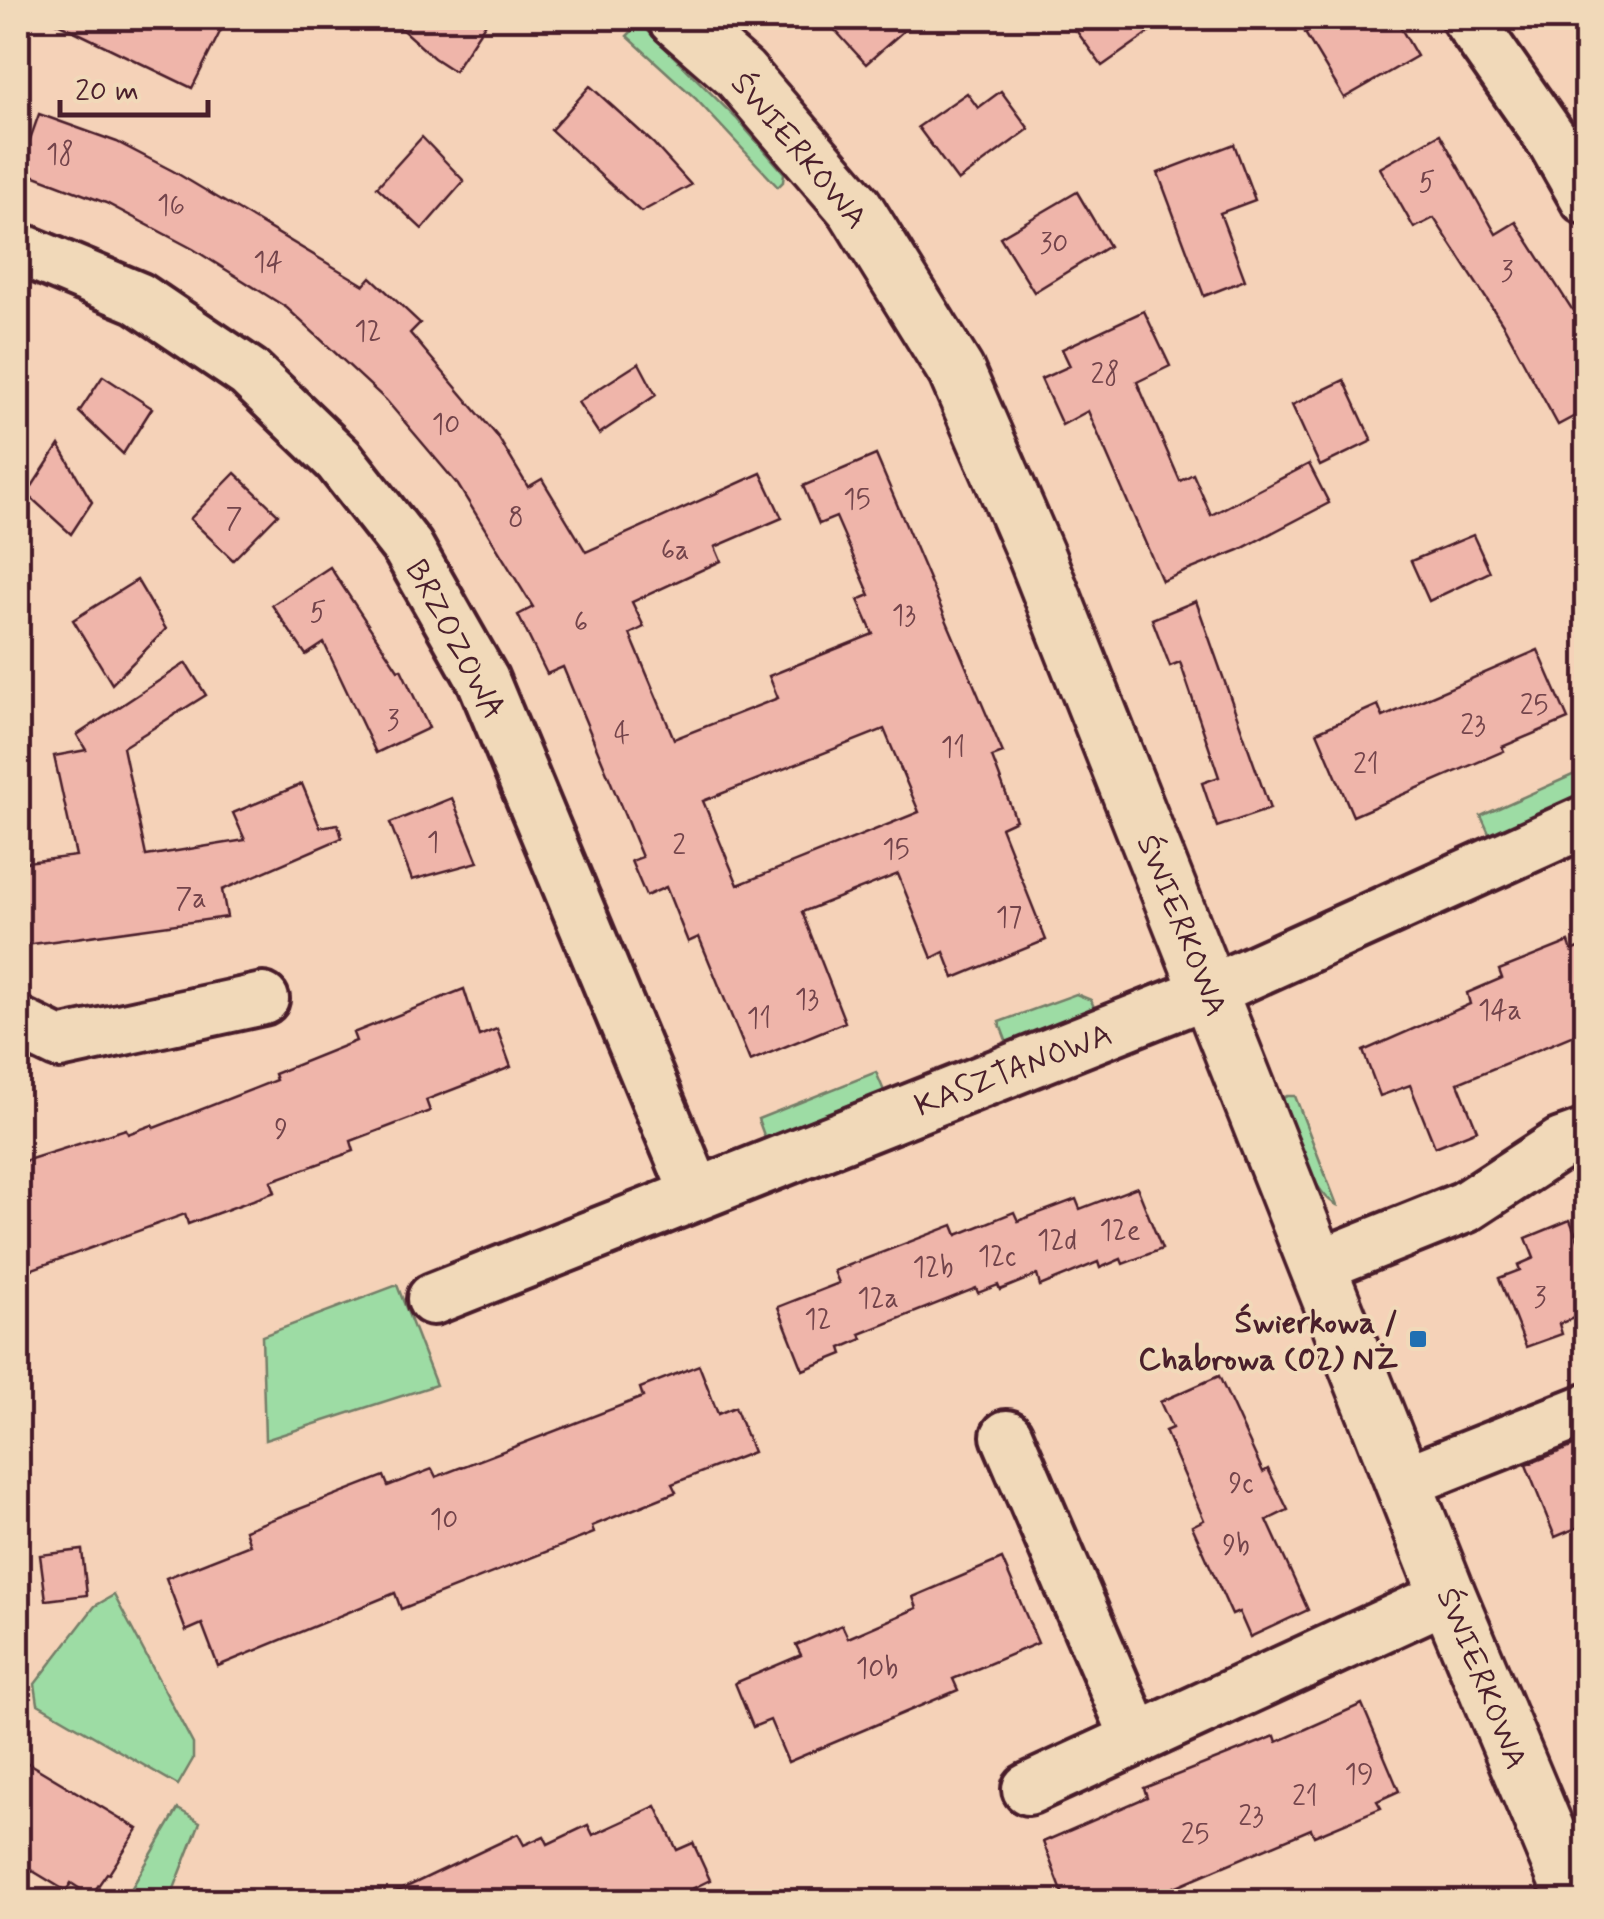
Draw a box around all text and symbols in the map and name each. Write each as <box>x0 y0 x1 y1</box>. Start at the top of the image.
scale bar <box>60 55 208 117</box>
street label: ŚWIERKOWA <box>721 64 876 239</box>
text: 20 m <box>75 72 139 111</box>
house number: 18 <box>46 137 74 174</box>
house number: 5 <box>1419 165 1435 202</box>
house number: 16 <box>157 188 185 225</box>
house number: 30 <box>1040 226 1068 263</box>
house number: 14 <box>253 245 283 282</box>
house number: 3 <box>1501 254 1514 291</box>
house number: 12 <box>354 314 382 351</box>
house number: 28 <box>1090 357 1120 394</box>
house number: 10 <box>432 407 460 444</box>
house number: 15 <box>843 482 871 519</box>
house number: 8 <box>508 500 524 537</box>
house number: 7 <box>226 501 243 538</box>
house number: 6a <box>661 533 689 570</box>
street label: BRZOZOWA <box>395 553 514 727</box>
house number: 5 <box>310 595 326 632</box>
house number: 13 <box>892 598 916 635</box>
house number: 6 <box>574 605 588 642</box>
house number: 25 <box>1520 688 1548 725</box>
house number: 3 <box>387 703 400 740</box>
house number: 23 <box>1460 708 1486 745</box>
house number: 4 <box>614 716 630 753</box>
house number: 11 <box>941 730 965 767</box>
house number: 21 <box>1353 747 1379 784</box>
house number: 1 <box>427 825 439 862</box>
house number: 2 <box>672 828 686 865</box>
street label: ŚWIERKOWA <box>1126 829 1237 1023</box>
house number: 15 <box>882 832 910 869</box>
house number: 7a <box>175 881 207 918</box>
house number: 17 <box>996 900 1022 937</box>
house number: 13 <box>795 982 819 1019</box>
house number: 14a <box>1478 993 1522 1030</box>
house number: 11 <box>747 1001 771 1038</box>
street label: KASZTANOWA <box>909 1014 1118 1128</box>
house number: 9 <box>274 1112 288 1149</box>
house number: 12e <box>1099 1213 1141 1250</box>
house number: 12d <box>1037 1223 1077 1260</box>
house number: 12c <box>978 1239 1016 1276</box>
house number: 12b <box>912 1250 954 1287</box>
house number: 3 <box>1534 1280 1547 1317</box>
house number: 12a <box>857 1281 899 1318</box>
house number: 12 <box>804 1302 832 1339</box>
place label: Świerkowa / Chabrowa (02) NŻ <box>1138 1302 1399 1381</box>
marker: Świerkowa / Chabrowa (02) NŻ <box>1407 1328 1429 1350</box>
house number: 9c <box>1228 1466 1254 1503</box>
house number: 10 <box>430 1502 458 1539</box>
house number: 9b <box>1222 1528 1250 1565</box>
street label: ŚWIERKOWA <box>1426 1582 1537 1776</box>
house number: 10b <box>856 1651 898 1688</box>
house number: 19 <box>1344 1757 1374 1794</box>
house number: 21 <box>1292 1779 1318 1816</box>
house number: 23 <box>1238 1799 1264 1836</box>
house number: 25 <box>1181 1817 1209 1854</box>

